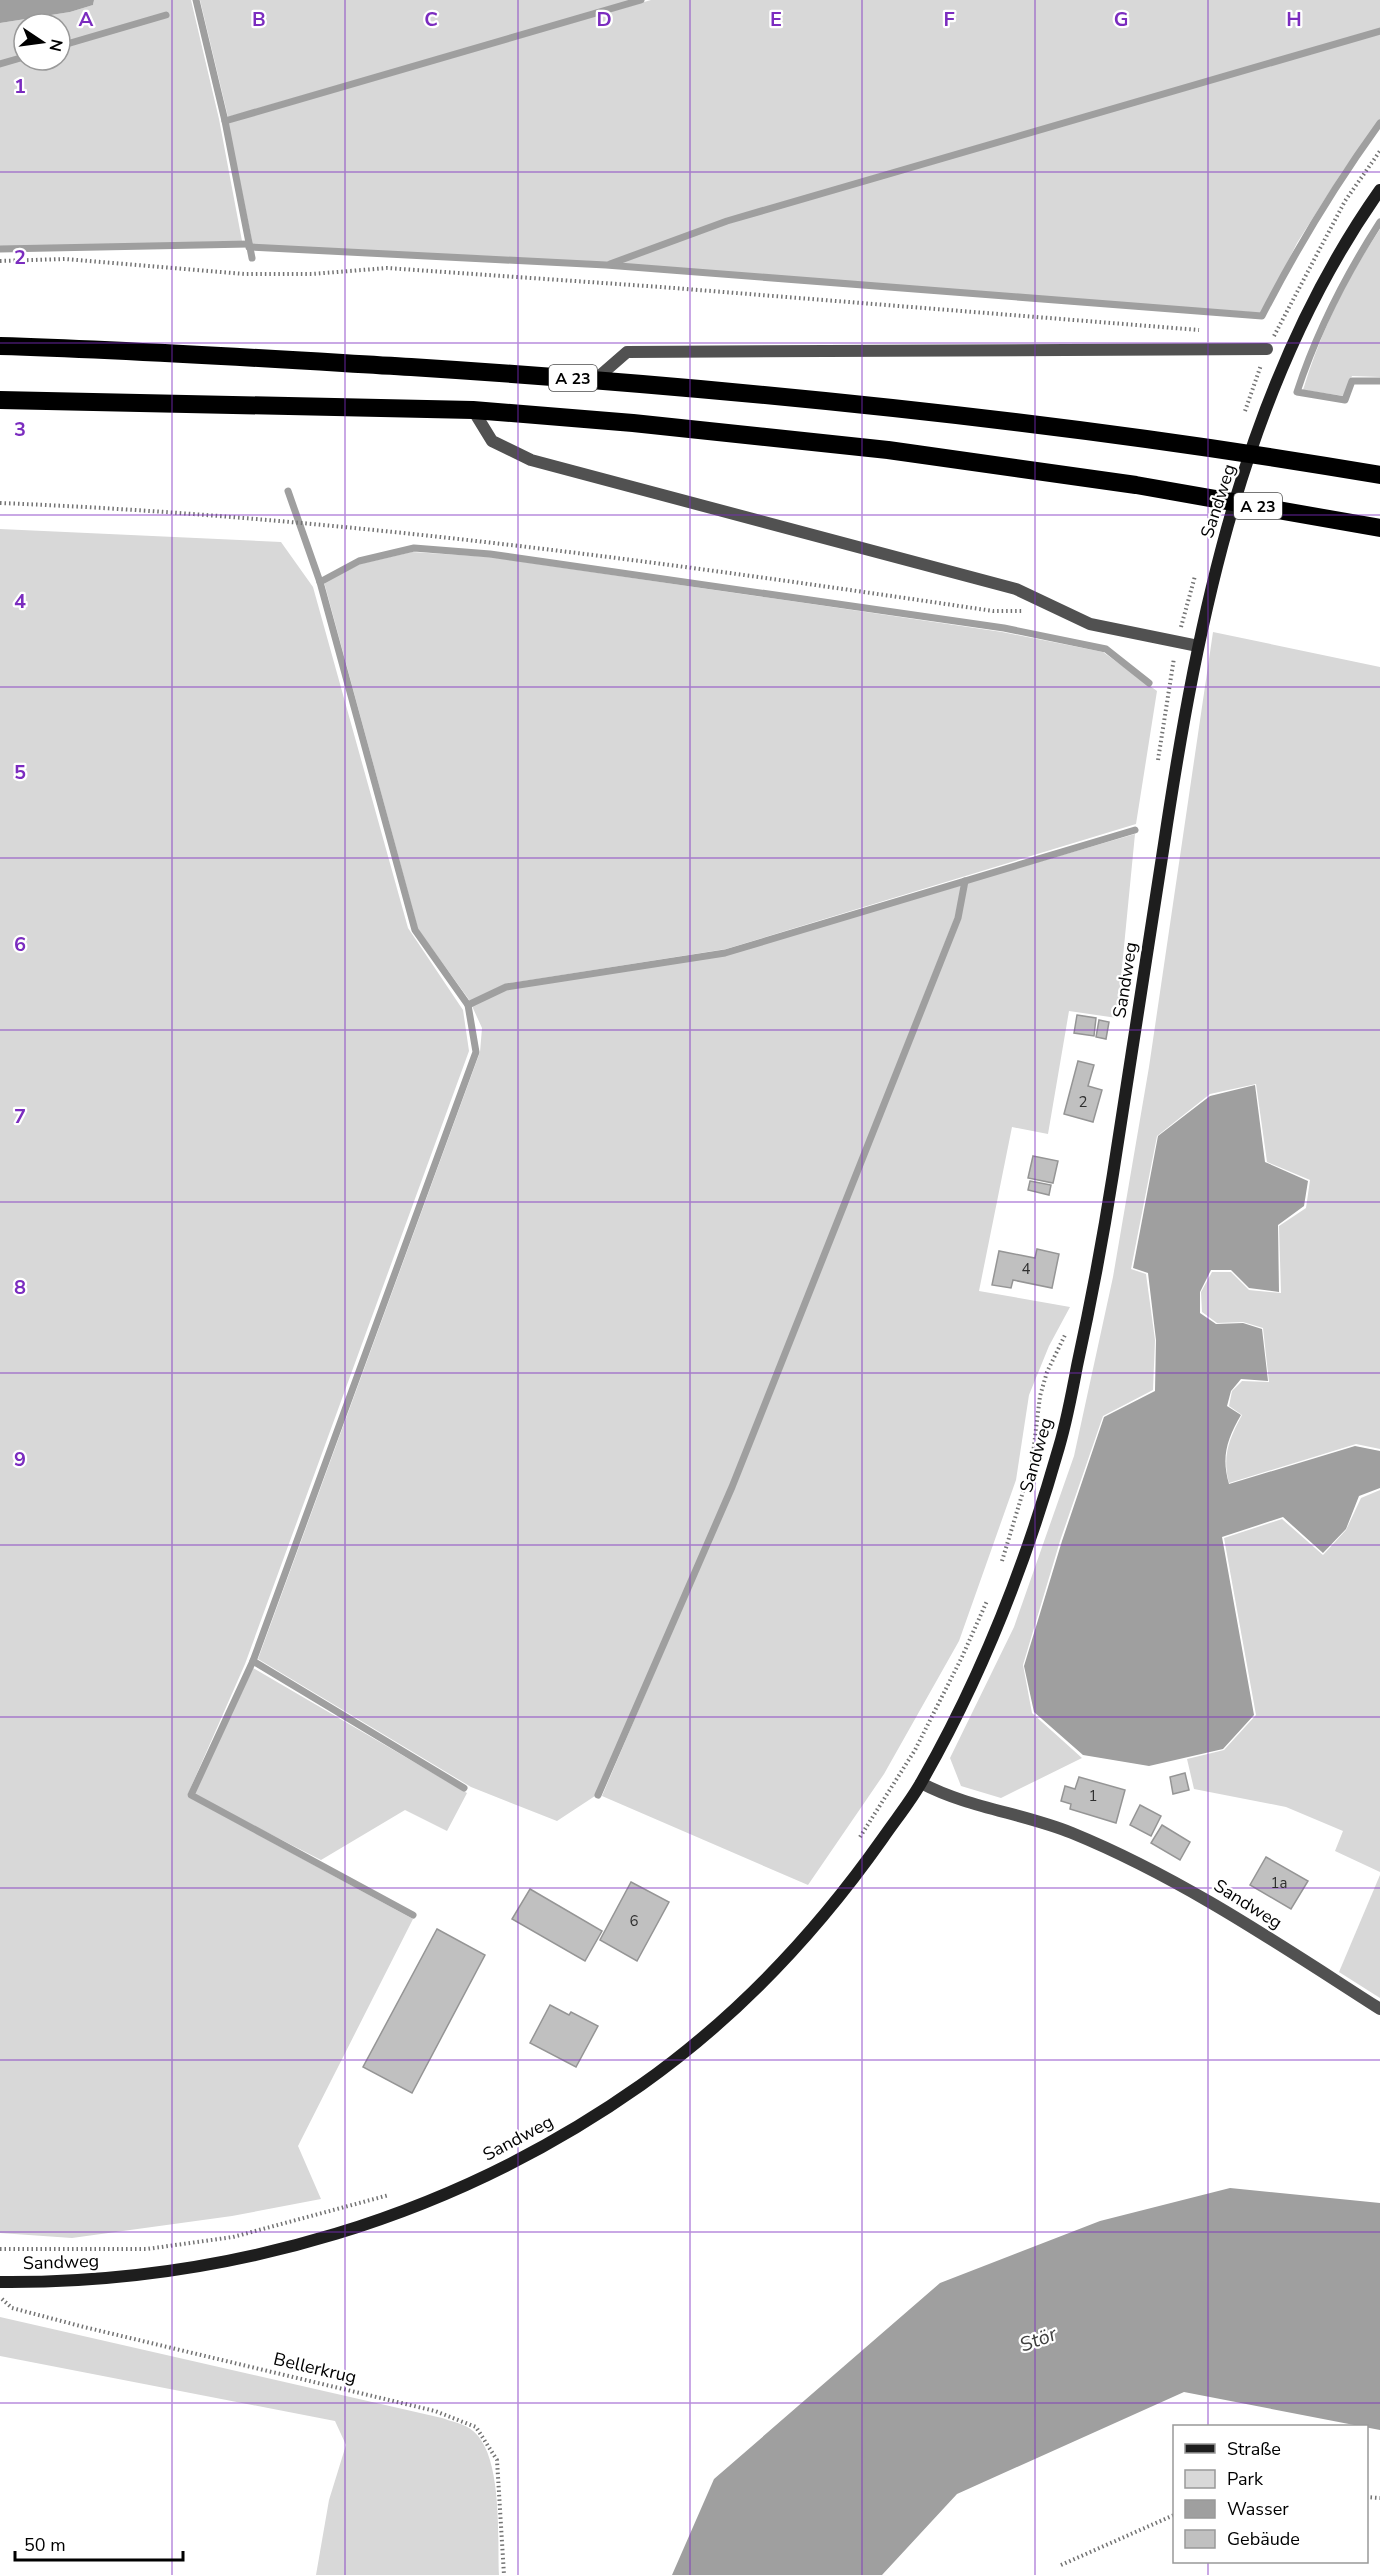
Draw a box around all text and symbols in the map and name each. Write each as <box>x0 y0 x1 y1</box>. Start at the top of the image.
text: A <box>79 6 94 33</box>
text: B <box>252 6 266 33</box>
text: C <box>424 6 438 33</box>
text: D <box>596 6 612 33</box>
text: E <box>770 6 782 33</box>
text: F <box>943 6 955 33</box>
text: G <box>1114 6 1128 33</box>
text: H <box>1286 6 1302 33</box>
north arrow <box>12 12 72 72</box>
text: N <box>44 37 68 53</box>
text: 1 <box>14 73 26 100</box>
text: 2 <box>14 244 26 271</box>
road number: A 23 <box>549 365 597 391</box>
text: 3 <box>14 416 26 443</box>
street label: Sandweg <box>1195 461 1241 541</box>
road number: A 23 <box>1234 493 1282 519</box>
text: 4 <box>14 588 26 615</box>
text: 5 <box>14 759 26 786</box>
text: 6 <box>14 931 26 958</box>
street label: Sandweg <box>1107 940 1143 1020</box>
house number: 2 <box>1078 1092 1088 1112</box>
text: 7 <box>14 1103 26 1130</box>
house number: 4 <box>1021 1259 1031 1279</box>
text: 8 <box>14 1274 26 1301</box>
street label: Sandweg <box>1014 1415 1058 1495</box>
text: 9 <box>14 1446 26 1473</box>
house number: 1 <box>1088 1786 1098 1806</box>
house number: 1a <box>1271 1873 1287 1893</box>
street label: Sandweg <box>1209 1874 1287 1934</box>
house number: 6 <box>629 1911 639 1931</box>
street label: Sandweg <box>479 2109 557 2167</box>
street label: Sandweg <box>22 2249 100 2275</box>
water label: Stör <box>1016 2320 1061 2359</box>
street label: Bellerkrug <box>271 2347 359 2389</box>
legend <box>1173 2425 1368 2563</box>
text: Straße <box>1227 2437 1281 2461</box>
text: Park <box>1227 2467 1264 2491</box>
text: Wasser <box>1227 2497 1289 2521</box>
scale bar <box>15 2524 183 2562</box>
text: Gebäude <box>1227 2527 1300 2551</box>
text: 50 m <box>24 2533 66 2557</box>

